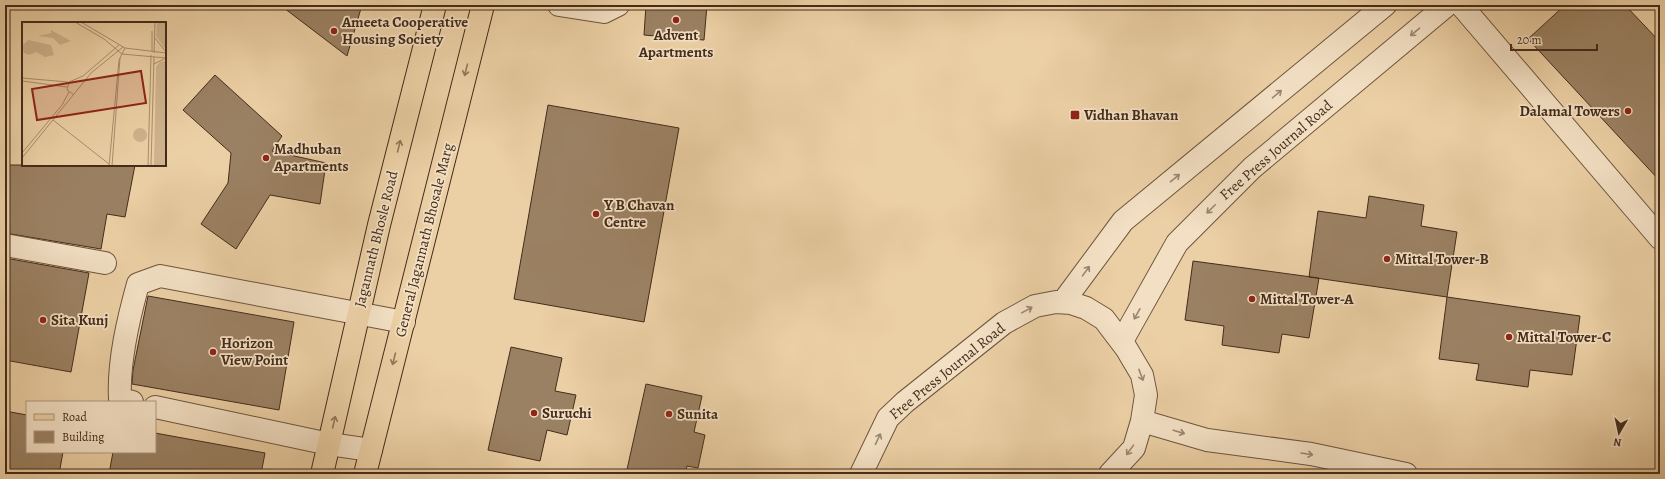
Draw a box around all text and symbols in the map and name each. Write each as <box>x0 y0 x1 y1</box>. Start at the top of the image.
place label: Ameeta Cooperative Housing Society <box>341 12 468 49</box>
marker: Advent Apartments <box>671 15 681 25</box>
inset map <box>22 22 166 166</box>
place label: Advent Apartments <box>638 25 713 62</box>
marker: Ameeta Cooperative Housing Society <box>329 26 339 36</box>
scale bar <box>1511 26 1597 52</box>
one-way arrow <box>1410 27 1420 36</box>
text: 20 m <box>1517 32 1541 48</box>
one-way arrow <box>462 63 470 76</box>
one-way arrow <box>1272 89 1283 98</box>
street label: Free Press Journal Road <box>1215 95 1337 205</box>
place label: Dalamal Towers <box>1519 101 1620 121</box>
place label: Vidhan Bhavan <box>1083 105 1179 125</box>
marker: Dalamal Towers <box>1623 106 1633 116</box>
marker: Vidhan Bhavan <box>1069 109 1081 121</box>
place label: Madhuban Apartments <box>273 139 349 176</box>
street label: General Jagannath Bhosale Marg <box>390 140 458 339</box>
one-way arrow <box>396 140 403 153</box>
marker: Madhuban Apartments <box>261 153 271 163</box>
street label: Jagannath Bhosle Road <box>349 168 403 309</box>
one-way arrow <box>1170 173 1181 182</box>
place label: Y B Chavan Centre <box>603 195 675 232</box>
one-way arrow <box>1206 204 1216 214</box>
marker: Y B Chavan Centre <box>591 209 601 219</box>
place label: Mittal Tower-B <box>1395 249 1489 269</box>
marker: Mittal Tower-B <box>1382 254 1392 264</box>
one-way arrow <box>1082 266 1090 277</box>
place label: Mittal Tower-A <box>1260 289 1354 309</box>
marker: Mittal Tower-A <box>1247 294 1257 304</box>
one-way arrow <box>1021 306 1033 314</box>
one-way arrow <box>1133 308 1141 320</box>
place label: Sita Kunj <box>51 310 108 330</box>
marker: Sita Kunj <box>38 315 48 325</box>
street label: Free Press Journal Road <box>885 317 1010 424</box>
place label: Mittal Tower-C <box>1517 327 1611 347</box>
marker: Mittal Tower-C <box>1504 332 1514 342</box>
place label: Horizon View Point <box>220 333 288 370</box>
marker: Horizon View Point <box>208 347 218 357</box>
one-way arrow <box>390 352 397 365</box>
one-way arrow <box>1138 369 1145 382</box>
legend <box>26 401 156 453</box>
place label: Suruchi <box>542 403 592 423</box>
place label: Sunita <box>677 404 719 424</box>
marker: Suruchi <box>529 408 539 418</box>
text: Road <box>62 409 88 425</box>
marker: Sunita <box>664 409 674 419</box>
north arrow <box>1599 413 1639 453</box>
one-way arrow <box>330 416 338 429</box>
text: Building <box>62 429 104 445</box>
one-way arrow <box>1173 429 1186 436</box>
one-way arrow <box>875 433 882 445</box>
text: N <box>1612 434 1623 450</box>
one-way arrow <box>1126 445 1135 456</box>
one-way arrow <box>1300 450 1313 458</box>

